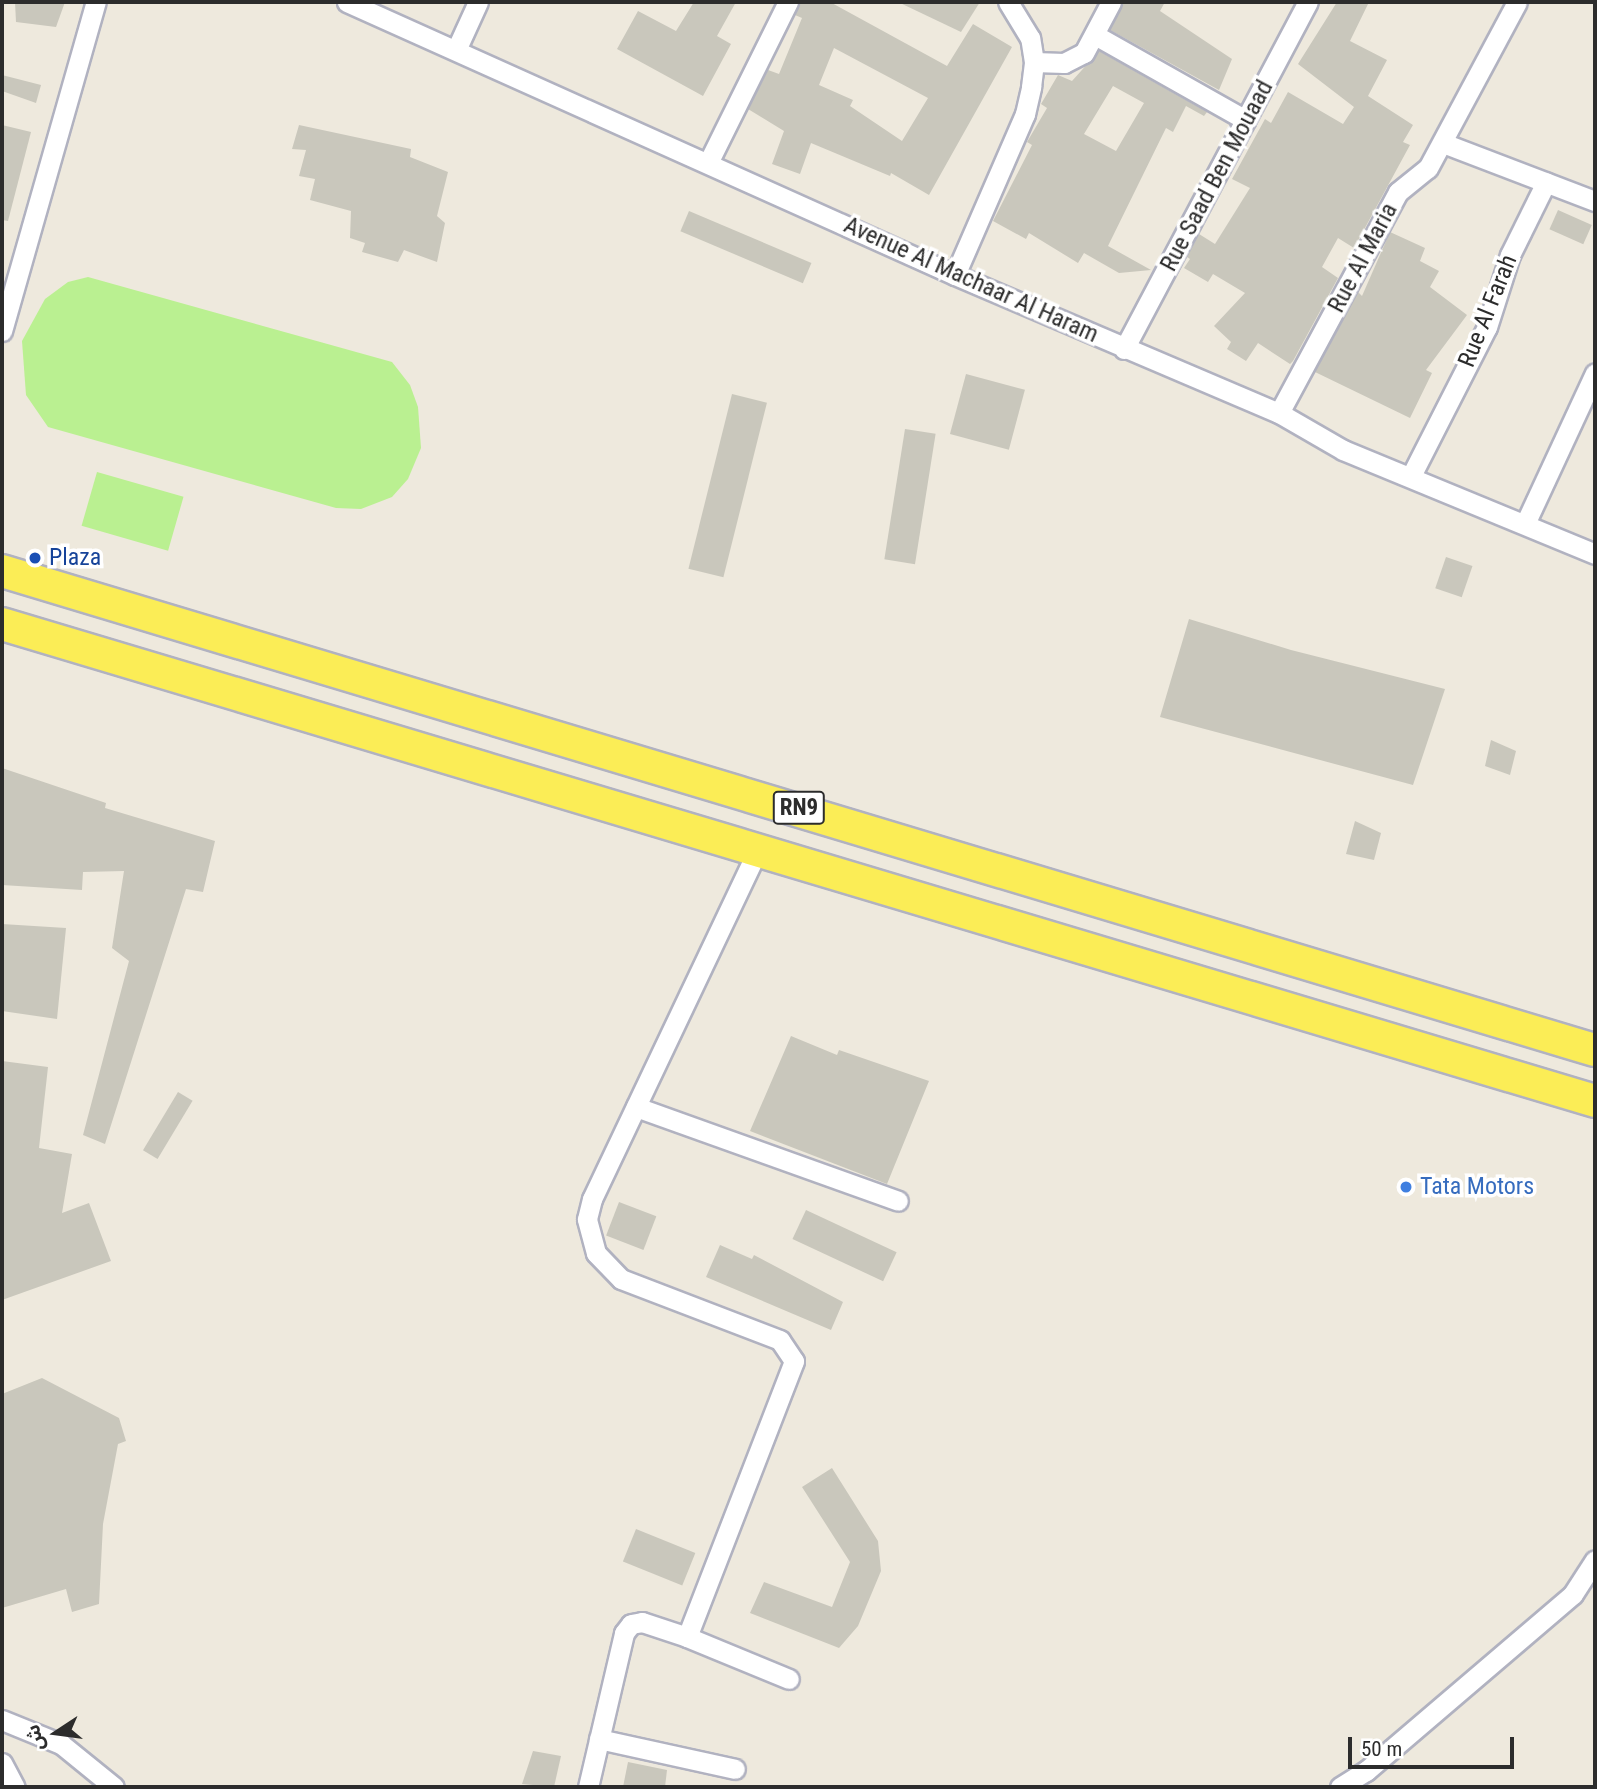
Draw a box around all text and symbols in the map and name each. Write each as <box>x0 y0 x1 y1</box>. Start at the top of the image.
street label: Rue Saad Ben Mouaad <box>1154 76 1280 276</box>
street label: Rue Al Maria <box>1322 198 1404 318</box>
street label: Avenue Al Machaar Al Haram <box>839 211 1103 349</box>
street label: Rue Al Farah <box>1452 251 1524 371</box>
place label: Plaza <box>49 544 101 572</box>
marker: Plaza <box>27 550 43 566</box>
road number: RN9 <box>773 788 825 828</box>
place label: Tata Motors <box>1420 1173 1534 1201</box>
marker: Tata Motors <box>1398 1179 1414 1195</box>
north arrow <box>21 1698 91 1768</box>
scale bar <box>1352 1722 1518 1766</box>
text: ش <box>21 1723 49 1753</box>
text: 50 m <box>1361 1737 1402 1761</box>

